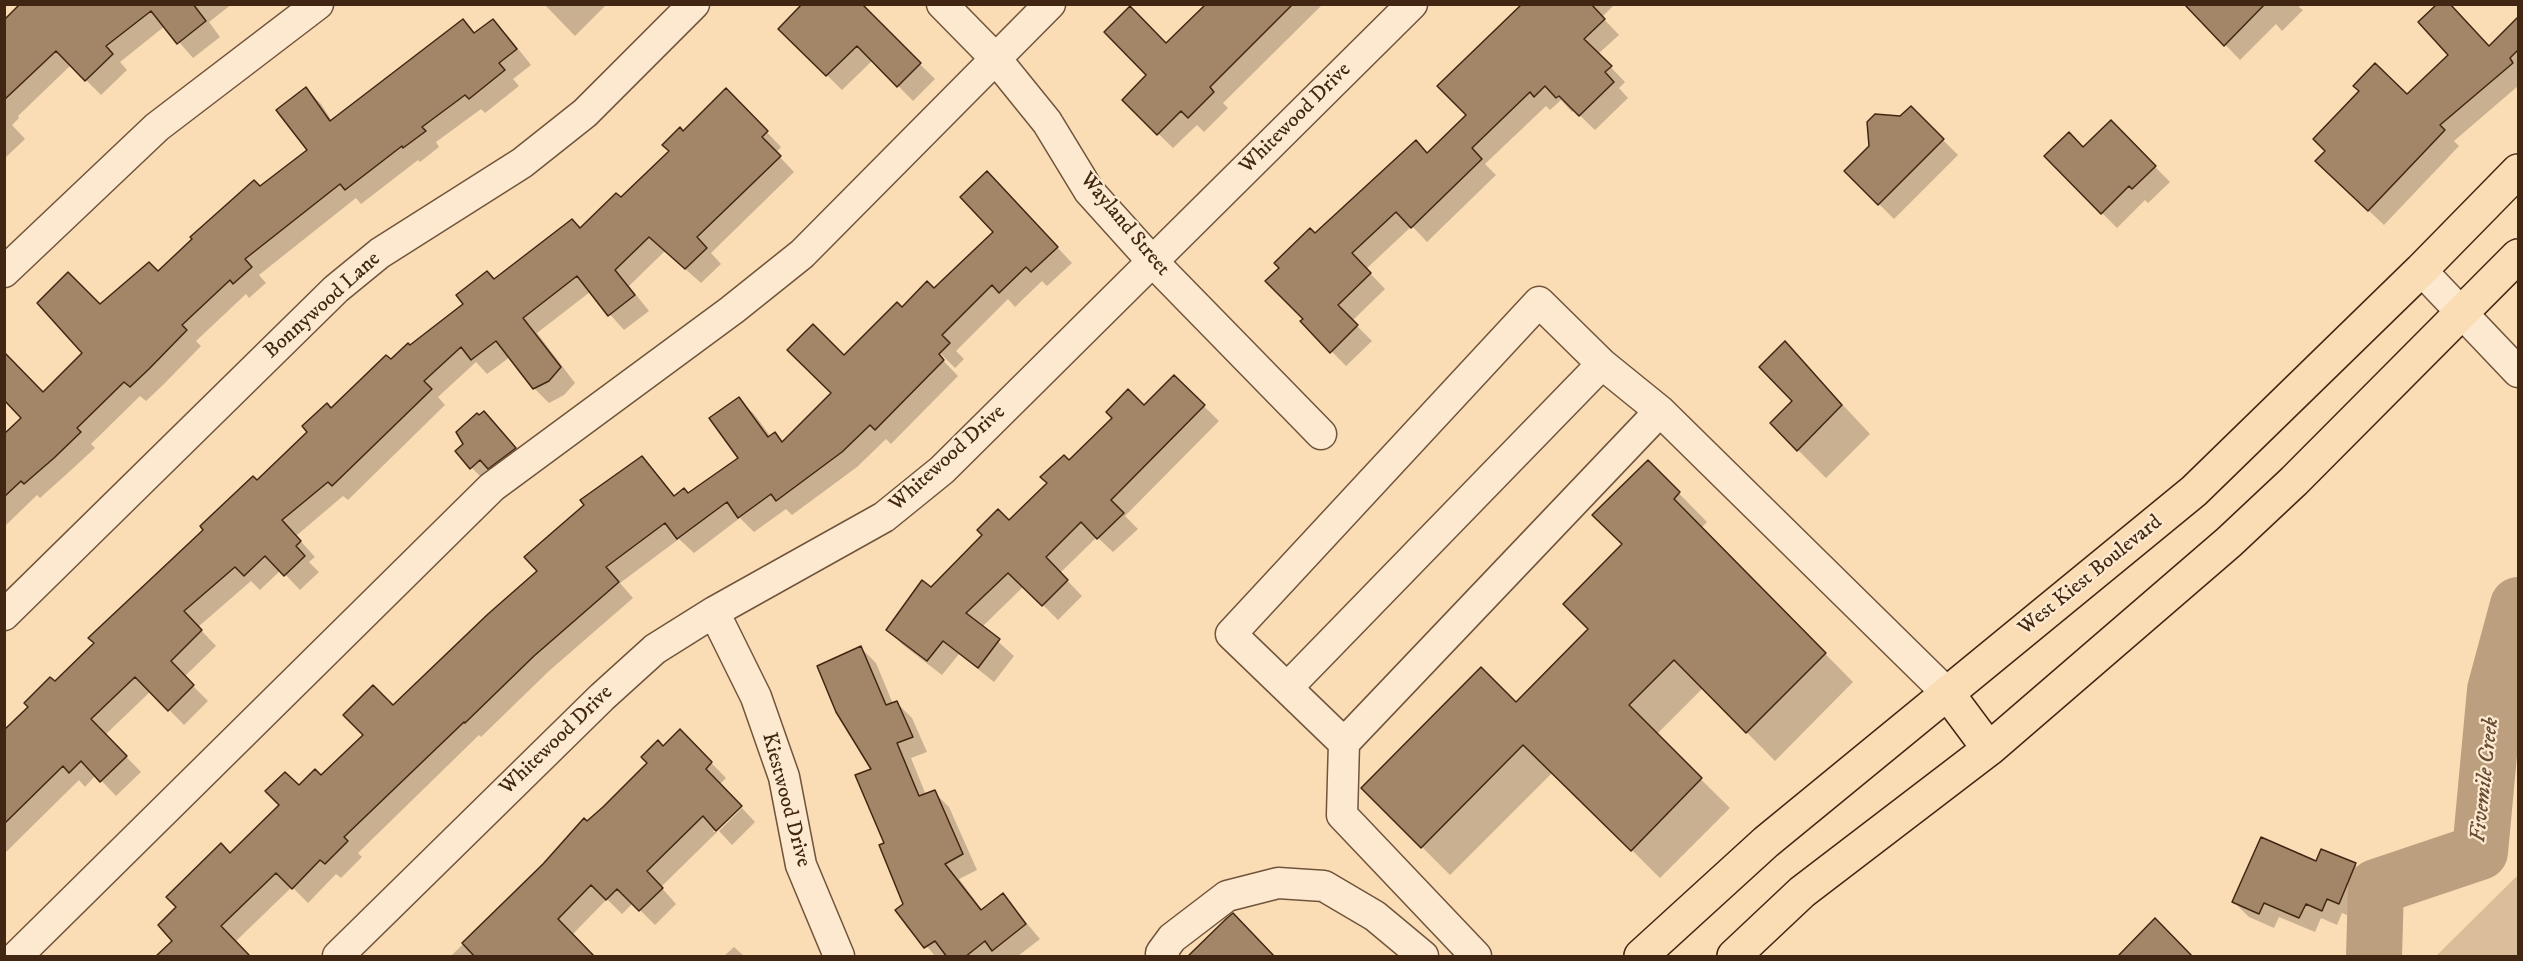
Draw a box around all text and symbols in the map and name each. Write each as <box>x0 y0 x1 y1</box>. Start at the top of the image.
street label: Whitewood Drive <box>1235 58 1357 180</box>
street label: Wayland Street <box>1073 168 1175 282</box>
street label: Bonnywood Lane <box>260 247 386 365</box>
street label: Whitewood Drive <box>885 400 1011 518</box>
street label: West Kiest Boulevard <box>2014 510 2168 642</box>
street label: Whitewood Drive <box>495 681 619 801</box>
water label: Fivemile Creek <box>2466 716 2506 844</box>
street label: Kiestwood Drive <box>755 730 815 870</box>

